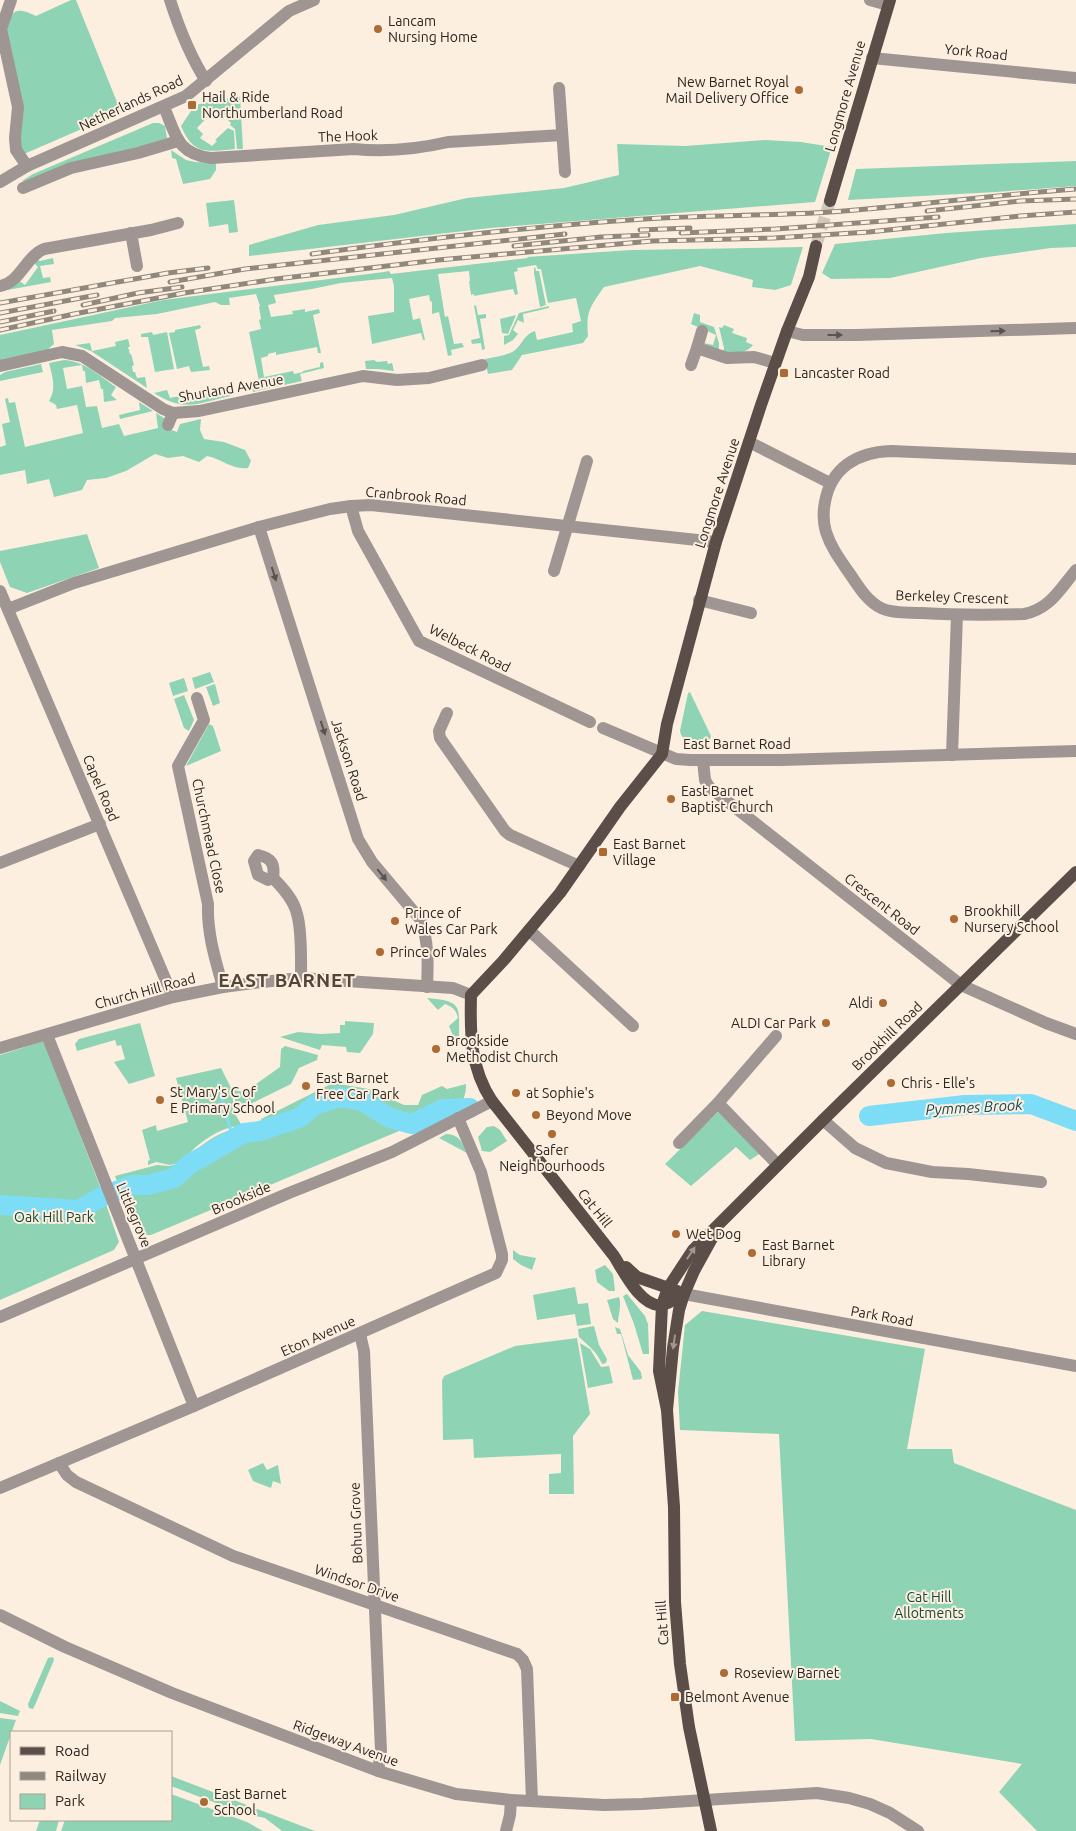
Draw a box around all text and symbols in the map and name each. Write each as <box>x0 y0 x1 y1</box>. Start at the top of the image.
place label: Lancam Nursing Home <box>388 13 478 45</box>
marker: Lancam Nursing Home <box>372 23 384 35</box>
street label: Longmore Avenue <box>821 39 869 153</box>
street label: York Road <box>944 41 1008 63</box>
street label: Netherlands Road <box>76 72 186 134</box>
place label: New Barnet Royal Mail Delivery Office <box>665 74 789 106</box>
marker: New Barnet Royal Mail Delivery Office <box>793 84 805 96</box>
place label: Hail & Ride Northumberland Road <box>202 89 343 121</box>
marker: Hail & Ride Northumberland Road <box>186 99 198 111</box>
street label: The Hook <box>318 127 378 145</box>
one-way arrow <box>990 326 1006 334</box>
one-way arrow <box>827 331 843 339</box>
place label: Lancaster Road <box>794 365 890 381</box>
marker: Lancaster Road <box>778 367 790 379</box>
street label: Shurland Avenue <box>177 371 285 405</box>
street label: Longmore Avenue <box>692 436 742 550</box>
street label: Cranbrook Road <box>365 484 467 508</box>
one-way arrow <box>270 566 278 581</box>
street label: Berkeley Crescent <box>895 587 1009 607</box>
street label: Welbeck Road <box>427 621 513 675</box>
street label: Jackson Road <box>328 717 370 803</box>
one-way arrow <box>320 721 327 736</box>
street label: East Barnet Road <box>683 736 791 752</box>
street label: Capel Road <box>80 752 122 824</box>
street label: Churchmead Close <box>189 777 229 895</box>
place label: East Barnet Baptist Church <box>681 783 773 815</box>
marker: East Barnet Baptist Church <box>665 793 677 805</box>
place label: East Barnet Village <box>613 836 686 868</box>
marker: East Barnet Village <box>597 846 609 858</box>
one-way arrow <box>377 868 388 881</box>
street label: Crescent Road <box>841 870 923 938</box>
place label: Brookhill Nursery School <box>964 903 1059 935</box>
place label: Prince of Wales Car Park <box>405 905 498 937</box>
marker: Brookhill Nursery School <box>948 913 960 925</box>
marker: Prince of Wales Car Park <box>389 915 401 927</box>
place label: Prince of Wales <box>390 944 487 960</box>
marker: Prince of Wales <box>374 946 386 958</box>
district label: EAST BARNET <box>218 969 356 991</box>
street label: Church Hill Road <box>93 970 197 1012</box>
place label: Aldi <box>849 995 873 1011</box>
marker: Aldi <box>877 997 889 1009</box>
street label: Brookhill Road <box>848 998 926 1074</box>
place label: ALDI Car Park <box>731 1015 816 1031</box>
marker: ALDI Car Park <box>820 1017 832 1029</box>
place label: Brookside Methodist Church <box>446 1033 558 1065</box>
marker: Brookside Methodist Church <box>430 1043 442 1055</box>
place label: East Barnet Free Car Park <box>316 1070 399 1102</box>
place label: Chris - Elle's <box>901 1075 975 1091</box>
marker: Chris - Elle's <box>885 1077 897 1089</box>
marker: East Barnet Free Car Park <box>300 1080 312 1092</box>
place label: St Mary's C of E Primary School <box>170 1084 275 1116</box>
place label: at Sophie's <box>526 1085 594 1101</box>
marker: at Sophie's <box>510 1087 522 1099</box>
marker: St Mary's C of E Primary School <box>154 1094 166 1106</box>
water label: Pymmes Brook <box>925 1096 1023 1118</box>
place label: Beyond Move <box>546 1107 632 1123</box>
marker: Beyond Move <box>530 1109 542 1121</box>
marker: Safer Neighbourhoods <box>546 1128 558 1140</box>
place label: Safer Neighbourhoods <box>499 1142 605 1174</box>
street label: Brookside <box>209 1178 273 1218</box>
street label: Littlegrove <box>113 1180 155 1250</box>
street label: Cat Hill <box>575 1185 616 1231</box>
park label: Oak Hill Park <box>14 1209 94 1225</box>
place label: Wet Dog <box>686 1226 741 1242</box>
marker: Wet Dog <box>670 1228 682 1240</box>
place label: East Barnet Library <box>762 1237 835 1269</box>
one-way arrow <box>686 1247 696 1260</box>
marker: East Barnet Library <box>746 1247 758 1259</box>
street label: Park Road <box>849 1303 915 1329</box>
street label: Eton Avenue <box>278 1312 358 1360</box>
one-way arrow <box>670 1334 678 1350</box>
street label: Bohun Grove <box>347 1482 365 1564</box>
street label: Windsor Drive <box>312 1561 402 1605</box>
park label: Cat Hill Allotments <box>894 1589 964 1621</box>
street label: Cat Hill <box>652 1600 672 1646</box>
place label: Roseview Barnet <box>734 1665 840 1681</box>
marker: Roseview Barnet <box>718 1667 730 1679</box>
place label: Belmont Avenue <box>685 1689 789 1705</box>
marker: Belmont Avenue <box>669 1691 681 1703</box>
street label: Ridgeway Avenue <box>291 1716 401 1770</box>
legend <box>10 1731 172 1821</box>
text: Road <box>55 1742 90 1759</box>
text: Railway <box>55 1767 106 1784</box>
place label: East Barnet School <box>214 1786 287 1818</box>
text: Park <box>55 1792 85 1809</box>
marker: East Barnet School <box>198 1796 210 1808</box>

